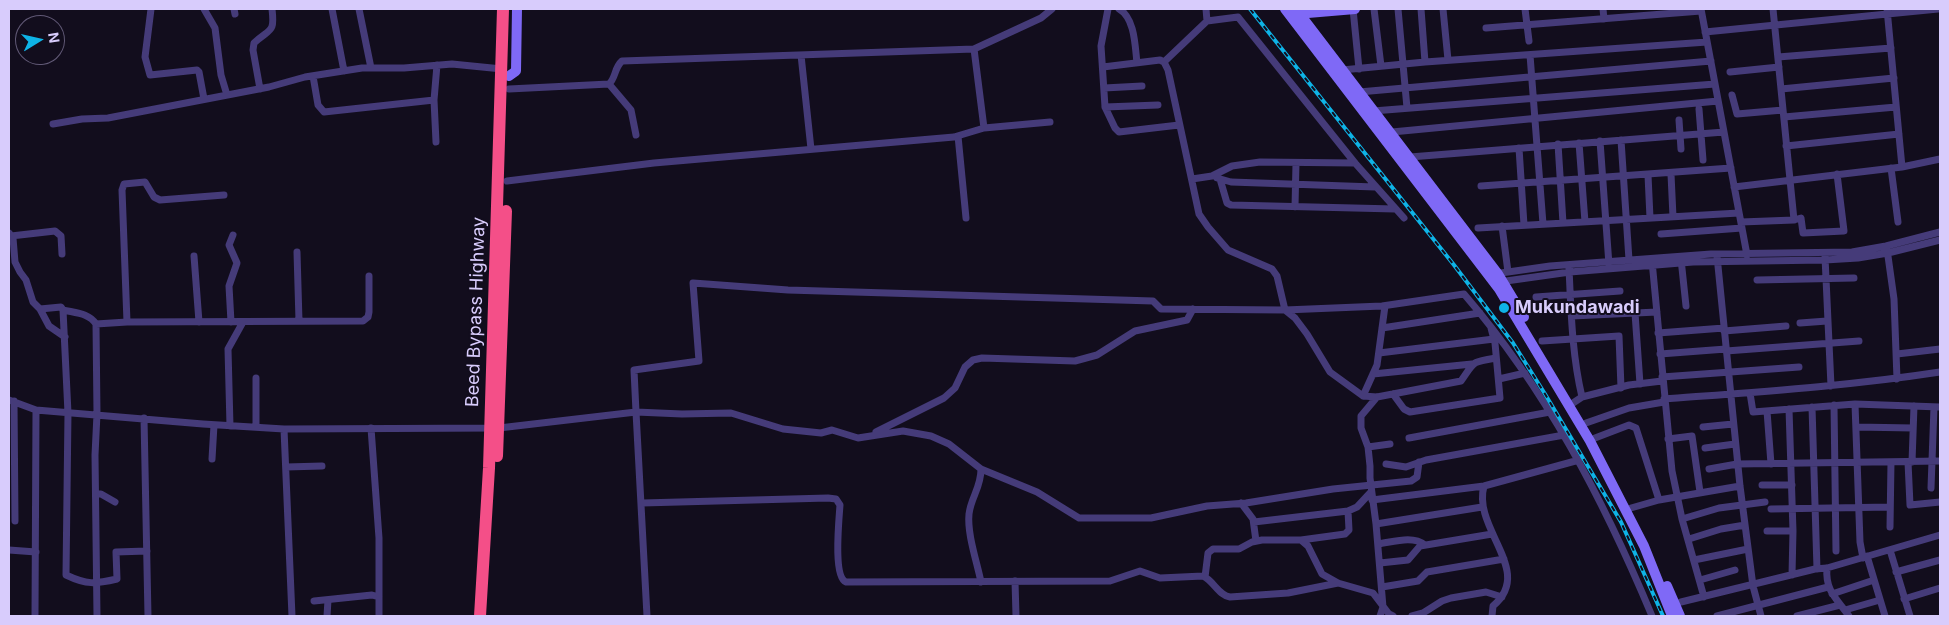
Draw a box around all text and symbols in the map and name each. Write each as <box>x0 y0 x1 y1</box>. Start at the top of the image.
north arrow <box>15 15 65 65</box>
text: N <box>45 31 64 44</box>
street label: Beed Bypass Highway <box>462 217 490 407</box>
place label: Mukundawadi <box>1515 297 1640 319</box>
marker: Mukundawadi <box>1497 301 1511 315</box>

